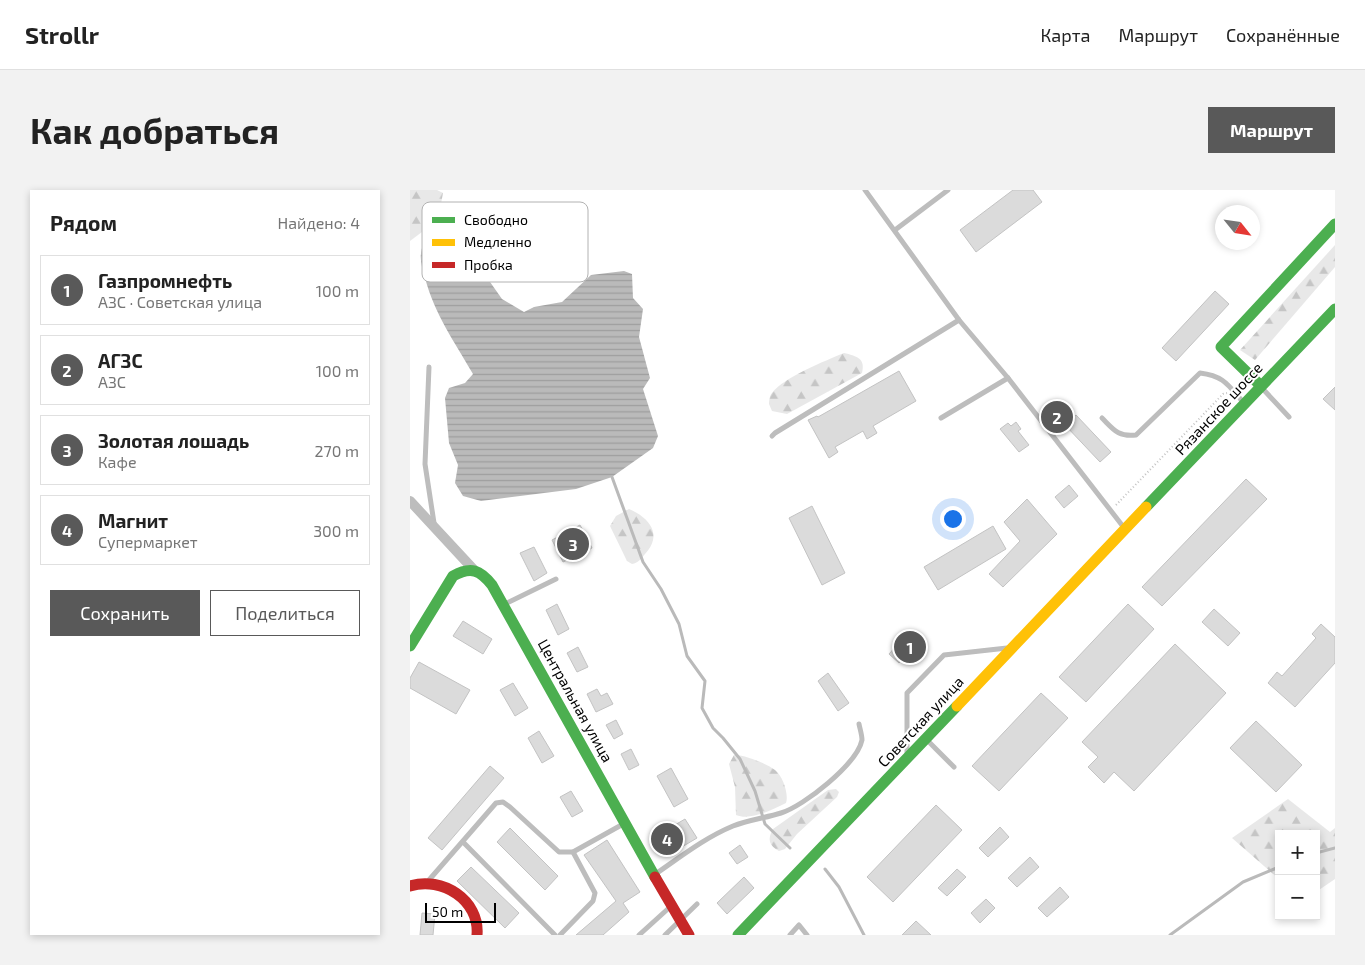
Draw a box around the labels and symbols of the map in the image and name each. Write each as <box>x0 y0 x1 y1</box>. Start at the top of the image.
legend <box>422 202 588 282</box>
north arrow <box>1215 205 1260 250</box>
text: Свободно <box>464 211 528 228</box>
text: Медленно <box>464 233 532 250</box>
text: Пробка <box>464 256 513 273</box>
street label: Рязанское шоссе <box>1171 358 1266 458</box>
pin: 2 <box>1041 398 1073 436</box>
your location <box>940 506 966 532</box>
pin: 3 <box>557 525 589 563</box>
pin: 1 <box>894 628 926 666</box>
street label: Центральная улица <box>534 636 617 766</box>
street label: Советская улица <box>874 672 968 771</box>
pin: 4 <box>651 820 683 858</box>
scale bar <box>425 900 496 923</box>

